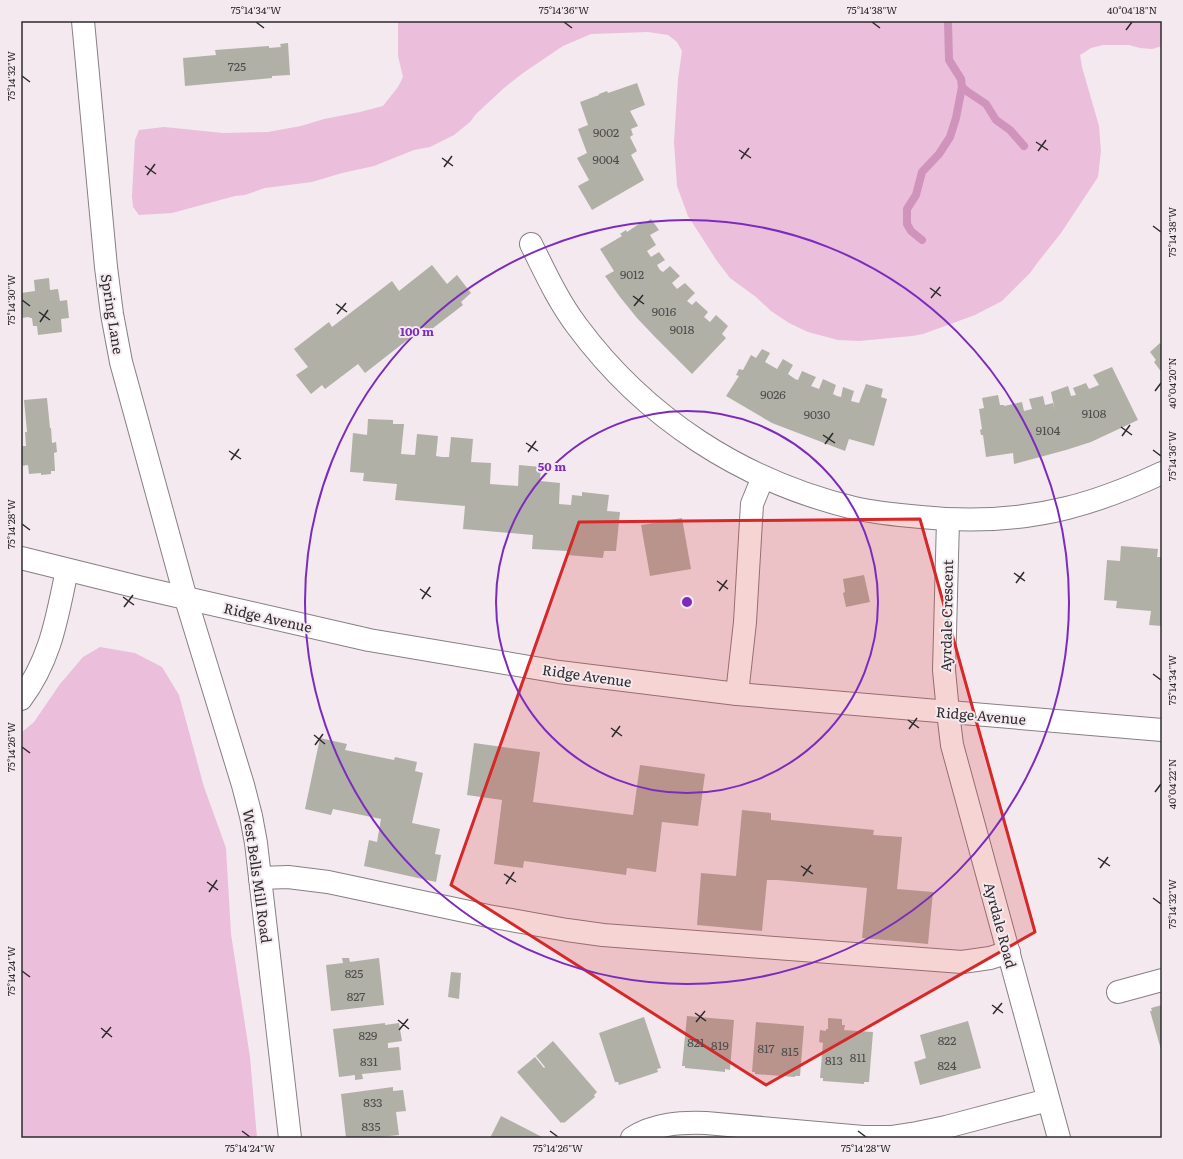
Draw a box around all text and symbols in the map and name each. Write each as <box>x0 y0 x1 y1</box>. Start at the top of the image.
text: 75°14'34"W <box>231 2 281 17</box>
text: 75°14'36"W <box>539 2 589 17</box>
text: 75°14'38"W <box>847 2 897 17</box>
text: 40°04'18"N <box>1107 2 1157 17</box>
text: 75°14'32"W <box>3 51 18 101</box>
house number: 725 <box>228 57 246 75</box>
house number: 9002 <box>593 123 619 141</box>
house number: 9004 <box>593 150 620 168</box>
text: 75°14'38"W <box>1164 207 1179 257</box>
house number: 9012 <box>620 265 644 283</box>
street label: Spring Lane <box>97 273 129 355</box>
text: 75°14'30"W <box>3 275 18 325</box>
house number: 9016 <box>652 302 677 320</box>
house number: 9018 <box>670 320 695 338</box>
text: 100 m <box>400 322 434 340</box>
text: 40°04'20"N <box>1164 357 1179 409</box>
house number: 9026 <box>760 385 786 403</box>
house number: 9108 <box>1082 404 1107 422</box>
house number: 9030 <box>804 405 830 423</box>
house number: 9104 <box>1036 421 1061 439</box>
text: 75°14'36"W <box>1164 431 1179 481</box>
text: 50 m <box>538 457 566 475</box>
text: 75°14'28"W <box>3 499 18 549</box>
street label: Ayrdale Crescent <box>935 559 957 672</box>
centre of rings <box>680 595 694 609</box>
street label: Ridge Avenue <box>222 597 314 637</box>
text: 75°14'34"W <box>1164 655 1179 705</box>
street label: Ridge Avenue <box>541 659 633 691</box>
street label: Ridge Avenue <box>935 701 1027 729</box>
text: 75°14'26"W <box>3 722 18 772</box>
text: 40°04'22"N <box>1164 759 1179 809</box>
street label: West Bells Mill Road <box>239 808 277 945</box>
text: 75°14'32"W <box>1164 879 1179 929</box>
street label: Ayrdale Road <box>980 880 1022 971</box>
text: 75°14'24"W <box>3 946 18 996</box>
house number: 825 <box>345 964 363 982</box>
house number: 827 <box>347 987 365 1005</box>
house number: 829 <box>359 1026 377 1044</box>
house number: 822 <box>938 1031 956 1049</box>
house number: 821 <box>687 1033 705 1051</box>
house number: 819 <box>711 1036 729 1054</box>
house number: 817 <box>757 1039 775 1057</box>
house number: 815 <box>781 1042 799 1060</box>
house number: 811 <box>850 1048 866 1066</box>
house number: 813 <box>825 1051 843 1069</box>
house number: 831 <box>360 1052 378 1070</box>
house number: 824 <box>937 1056 957 1074</box>
house number: 833 <box>363 1093 383 1111</box>
house number: 835 <box>361 1117 381 1135</box>
text: 75°14'24"W <box>225 1140 275 1155</box>
text: 75°14'26"W <box>533 1140 583 1155</box>
text: 75°14'28"W <box>841 1140 891 1155</box>

